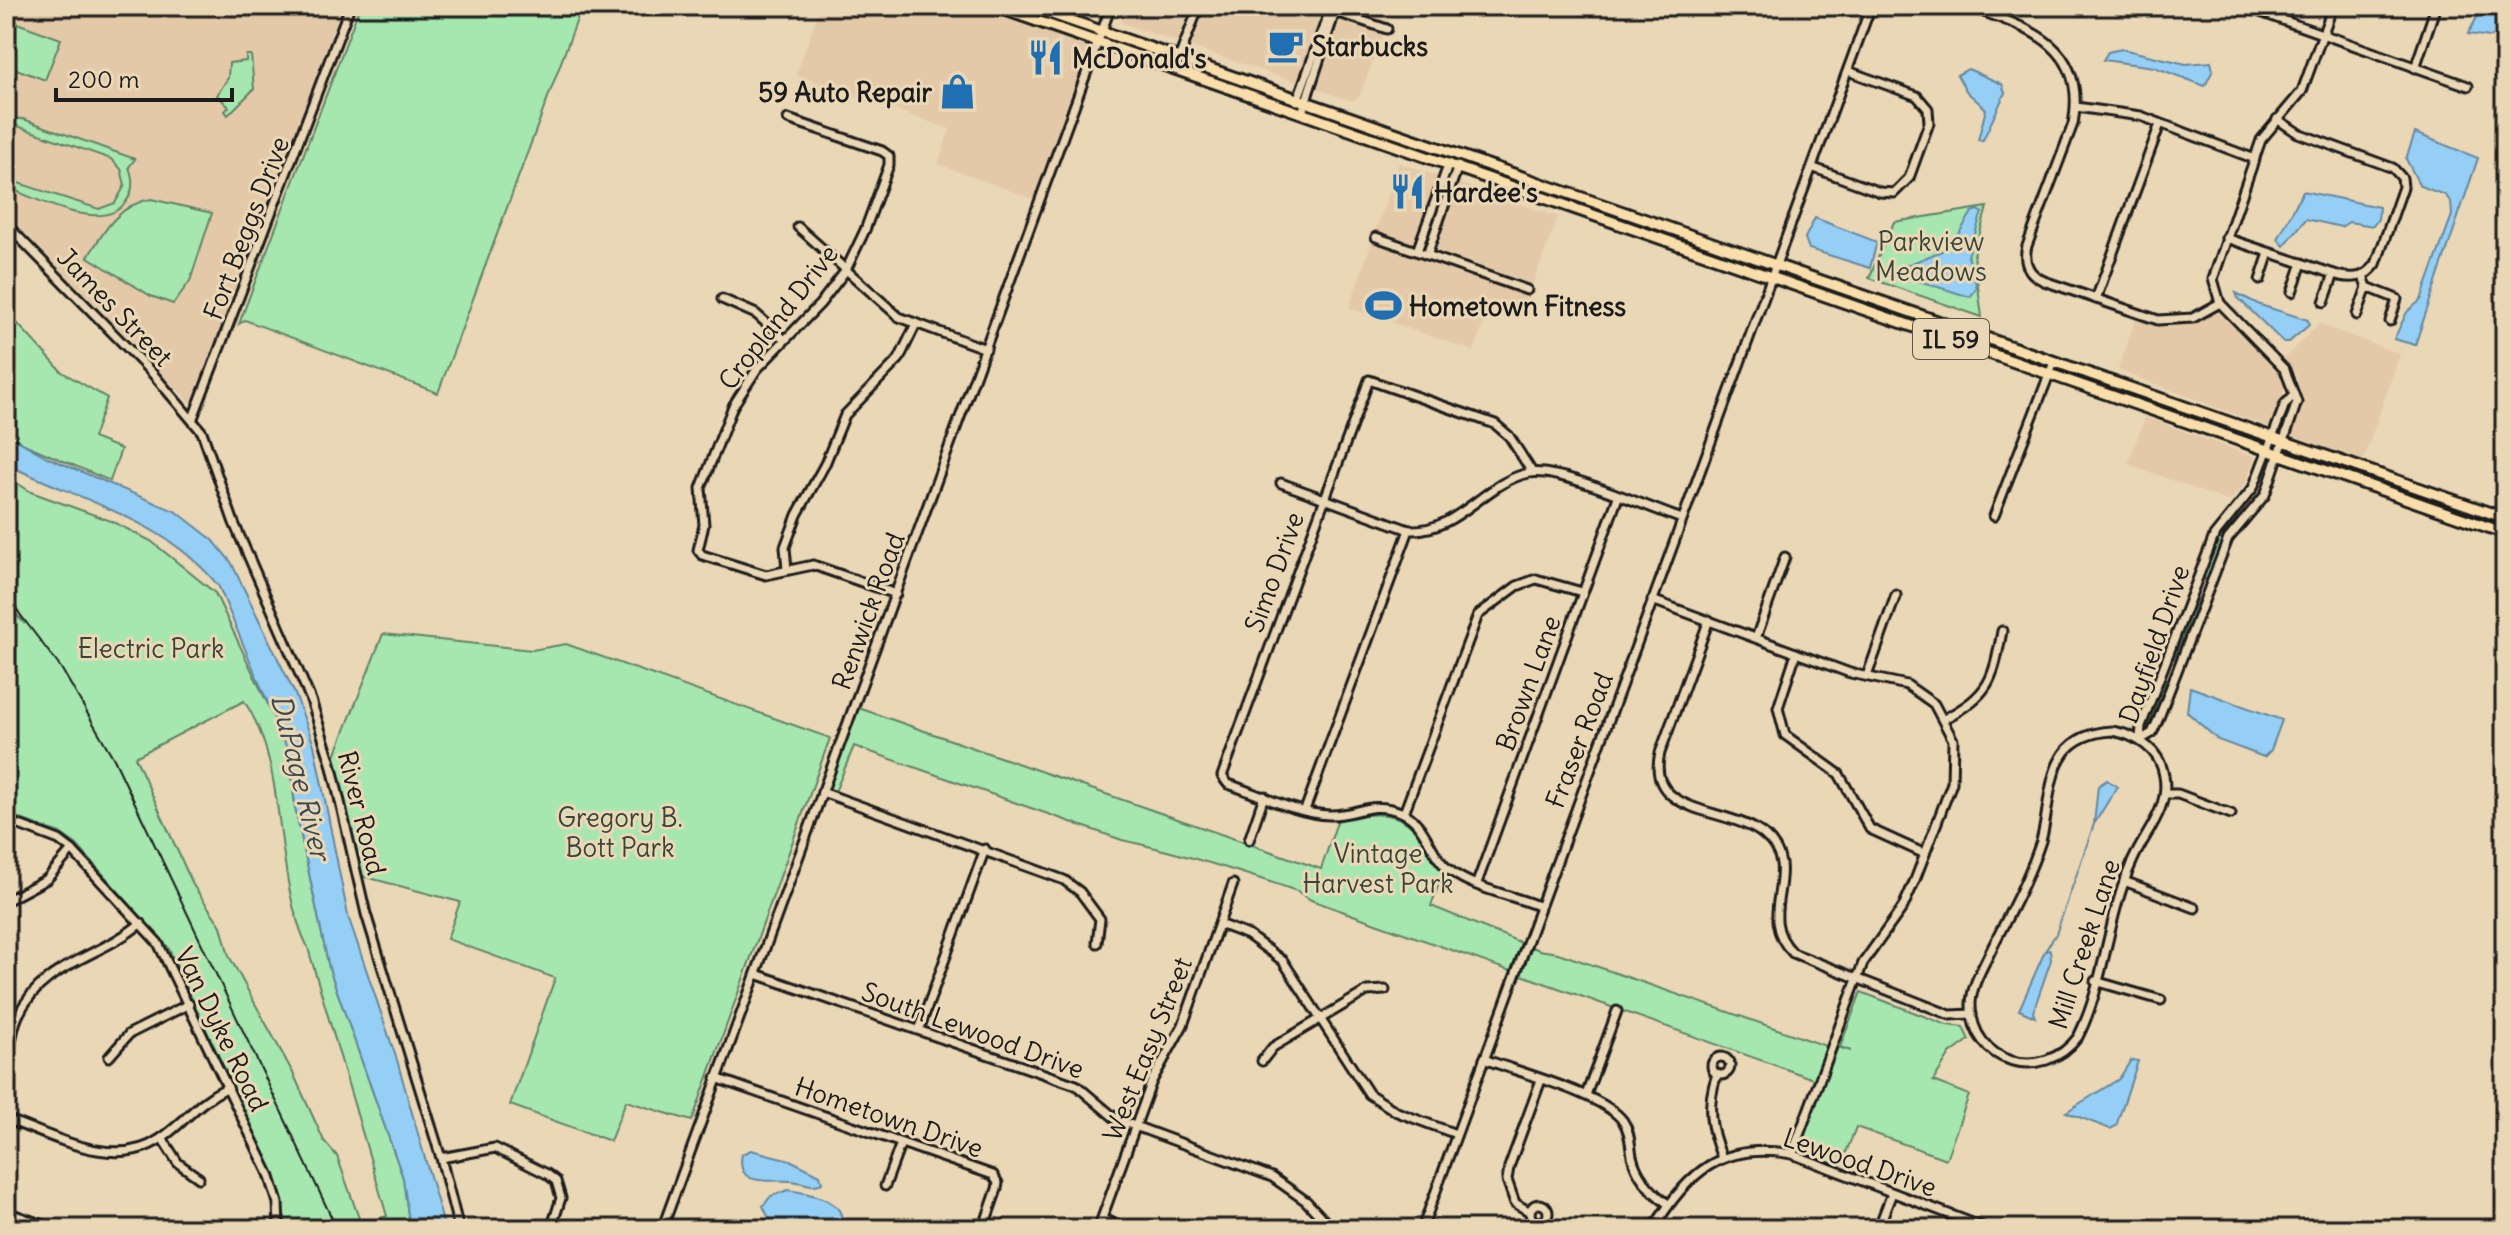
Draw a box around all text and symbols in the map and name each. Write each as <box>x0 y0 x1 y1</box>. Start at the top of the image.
cafe icon: Starbucks <box>1267 27 1305 65</box>
place label: Starbucks <box>1312 30 1428 63</box>
restaurant icon: McDonald's <box>1027 39 1065 77</box>
place label: McDonald's <box>1072 42 1207 75</box>
scale bar <box>56 52 232 102</box>
text: 200 m <box>68 64 140 94</box>
shop icon: 59 Auto Repair <box>939 73 977 111</box>
place label: 59 Auto Repair <box>758 76 932 109</box>
street label: Fort Beggs Drive <box>196 132 296 324</box>
restaurant icon: Hardee's <box>1389 173 1427 211</box>
place label: Hardee's <box>1434 176 1538 209</box>
park label: Parkview Meadows <box>1875 225 1987 288</box>
street label: Cropland Drive <box>711 238 845 396</box>
street label: James Street <box>50 241 180 373</box>
sports icon: Hometown Fitness <box>1364 287 1402 325</box>
place label: Hometown Fitness <box>1409 290 1626 323</box>
road number: IL 59 <box>1913 319 1989 359</box>
street label: Simo Drive <box>1237 507 1311 637</box>
street label: Renwick Road <box>824 528 912 694</box>
street label: Dayfield Drive <box>2112 561 2196 727</box>
street label: Brown Lane <box>1488 611 1568 755</box>
park label: Electric Park <box>78 632 224 665</box>
street label: Fraser Road <box>1538 668 1620 812</box>
water label: DuPage River <box>263 690 340 867</box>
street label: River Road <box>331 748 393 878</box>
park label: Gregory B. Bott Park <box>557 801 683 864</box>
park label: Vintage Harvest Park <box>1302 837 1454 900</box>
street label: Mill Creek Lane <box>2041 855 2127 1033</box>
street label: Van Dyke Road <box>168 941 276 1117</box>
street label: West Easy Street <box>1095 952 1199 1146</box>
street label: South Lewood Drive <box>857 974 1089 1086</box>
street label: Hometown Drive <box>791 1069 987 1165</box>
street label: Lewood Drive <box>1779 1120 1941 1204</box>

